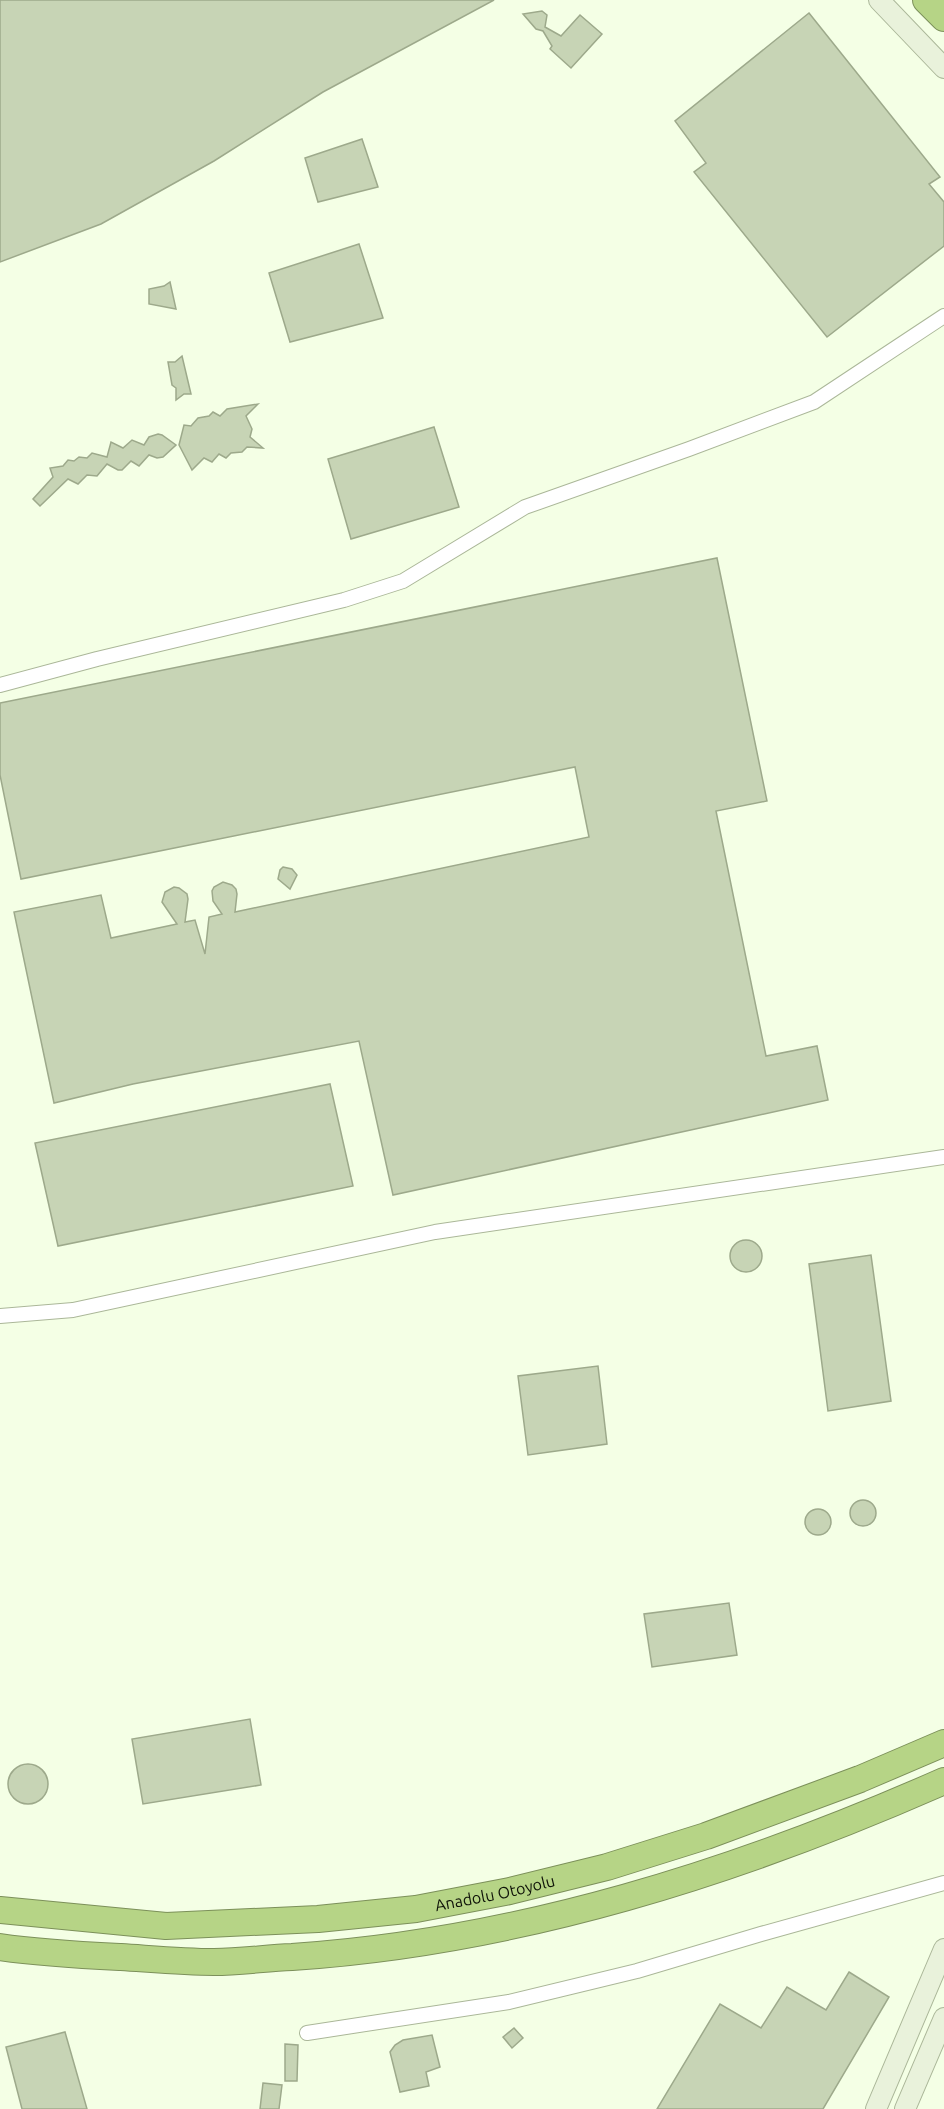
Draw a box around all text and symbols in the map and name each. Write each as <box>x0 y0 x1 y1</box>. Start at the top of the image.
street label: Anadolu Otoyolu <box>434 1871 557 1914</box>

